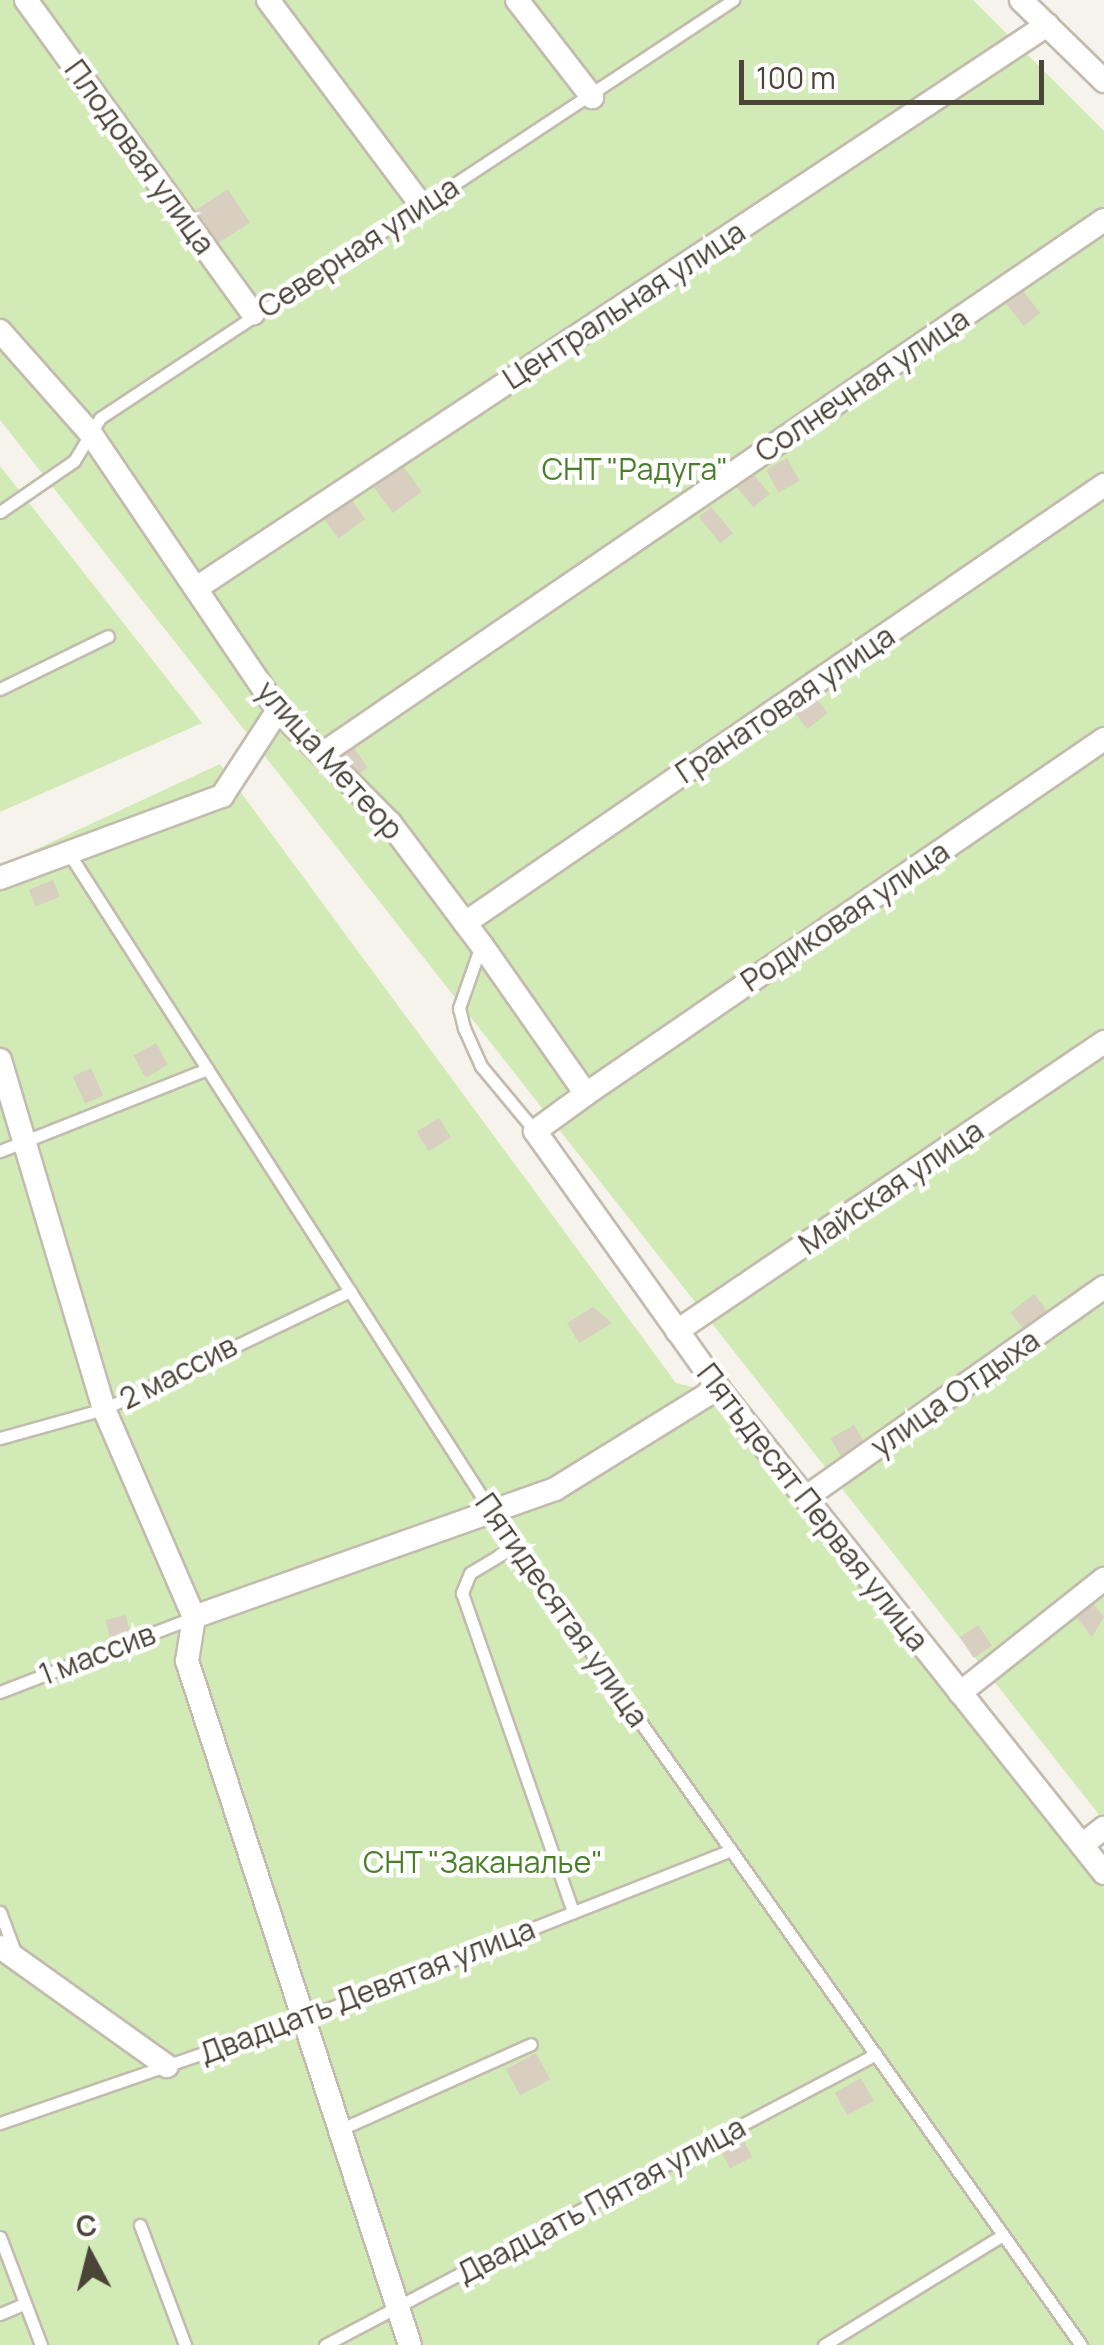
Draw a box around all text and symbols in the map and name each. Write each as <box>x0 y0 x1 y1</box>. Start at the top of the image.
scale bar <box>744 40 1049 102</box>
street label: Плодовая улица <box>57 53 223 261</box>
text: 100 m <box>756 57 836 98</box>
street label: Северная улица <box>251 169 465 325</box>
street label: Центральная улица <box>496 213 752 397</box>
street label: Солнечная улица <box>748 300 976 470</box>
park label: СНТ "Радуга" <box>541 451 729 487</box>
street label: Гранатовая улица <box>669 618 901 790</box>
street label: улица Метеор <box>249 673 411 847</box>
street label: Родиковая улица <box>734 833 956 999</box>
street label: Майская улица <box>792 1112 990 1262</box>
street label: улица Отдыха <box>864 1322 1046 1464</box>
street label: 2 массив <box>114 1327 242 1417</box>
street label: Пятьдесят Первая улица <box>690 1356 936 1658</box>
street label: Пятидесятая улица <box>468 1486 656 1734</box>
street label: 1 массив <box>34 1616 160 1692</box>
park label: СНТ "Заканалье" <box>363 1844 603 1880</box>
street label: Двадцать Девятая улица <box>194 1910 540 2072</box>
street label: Двадцать Пятая улица <box>451 2109 751 2291</box>
north arrow <box>40 2205 140 2305</box>
text: С <box>74 2205 99 2245</box>

